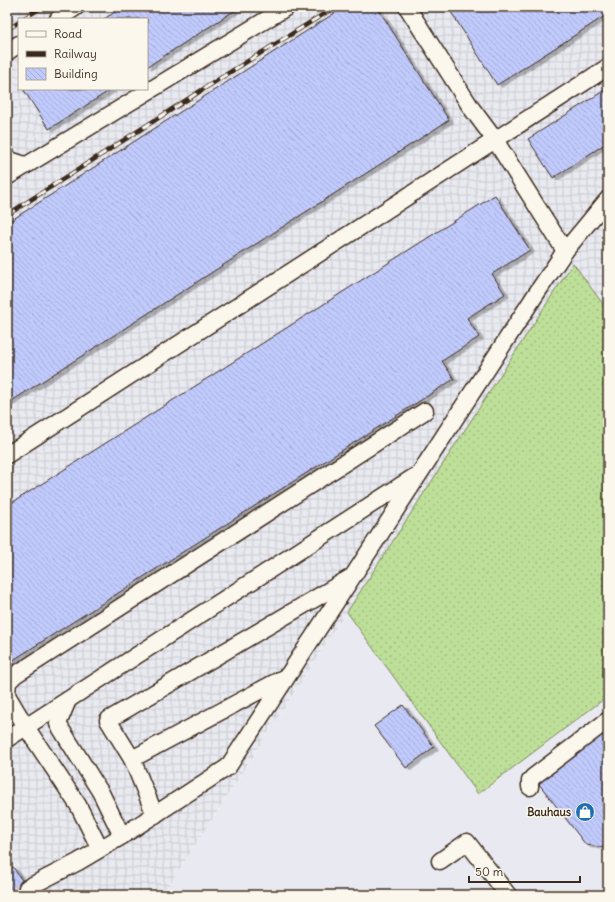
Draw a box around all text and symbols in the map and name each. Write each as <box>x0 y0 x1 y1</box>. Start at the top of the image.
legend <box>18 18 148 90</box>
text: Road <box>54 26 82 41</box>
text: Railway <box>54 46 97 61</box>
text: Building <box>54 66 98 81</box>
shop icon: Bauhaus <box>574 801 596 823</box>
place label: Bauhaus <box>527 805 571 819</box>
scale bar <box>469 858 580 884</box>
text: 50 m <box>475 864 504 879</box>

